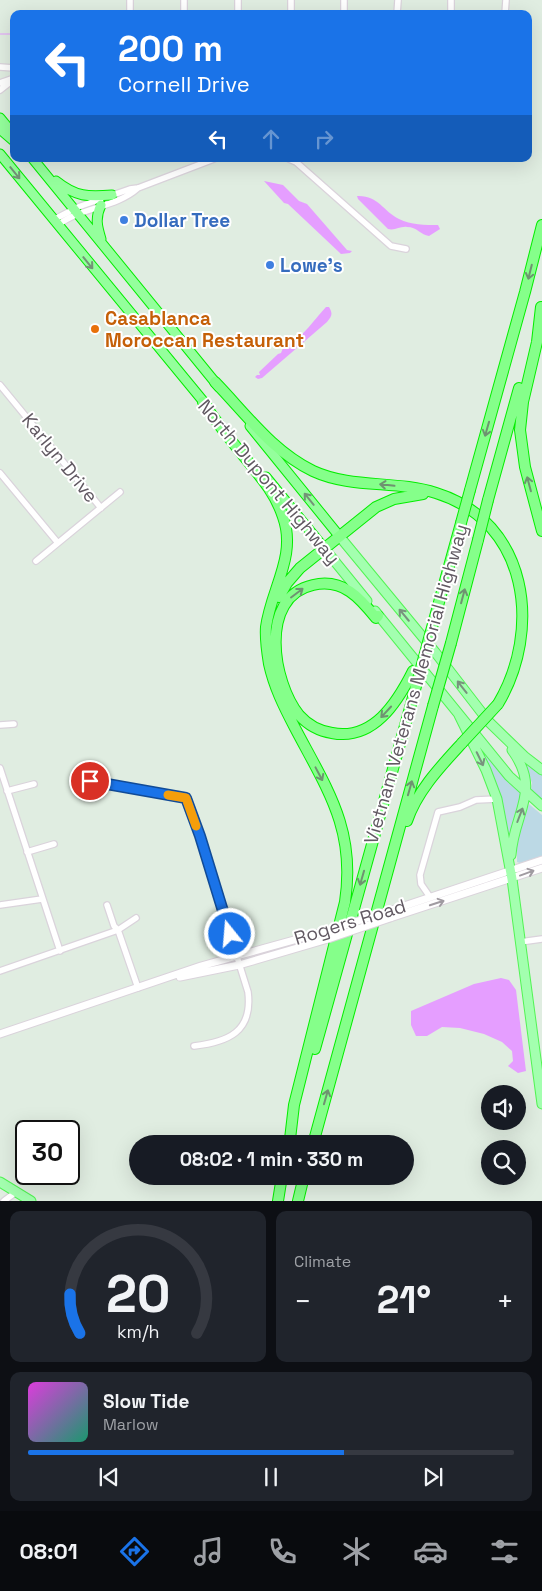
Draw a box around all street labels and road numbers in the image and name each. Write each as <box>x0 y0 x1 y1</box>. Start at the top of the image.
street label: North Dupont Highway <box>192 394 346 570</box>
street label: Karlyn Drive <box>16 408 104 508</box>
street label: Vietnam Veterans Memorial Highway <box>358 521 474 847</box>
street label: Rogers Road <box>291 893 409 951</box>

